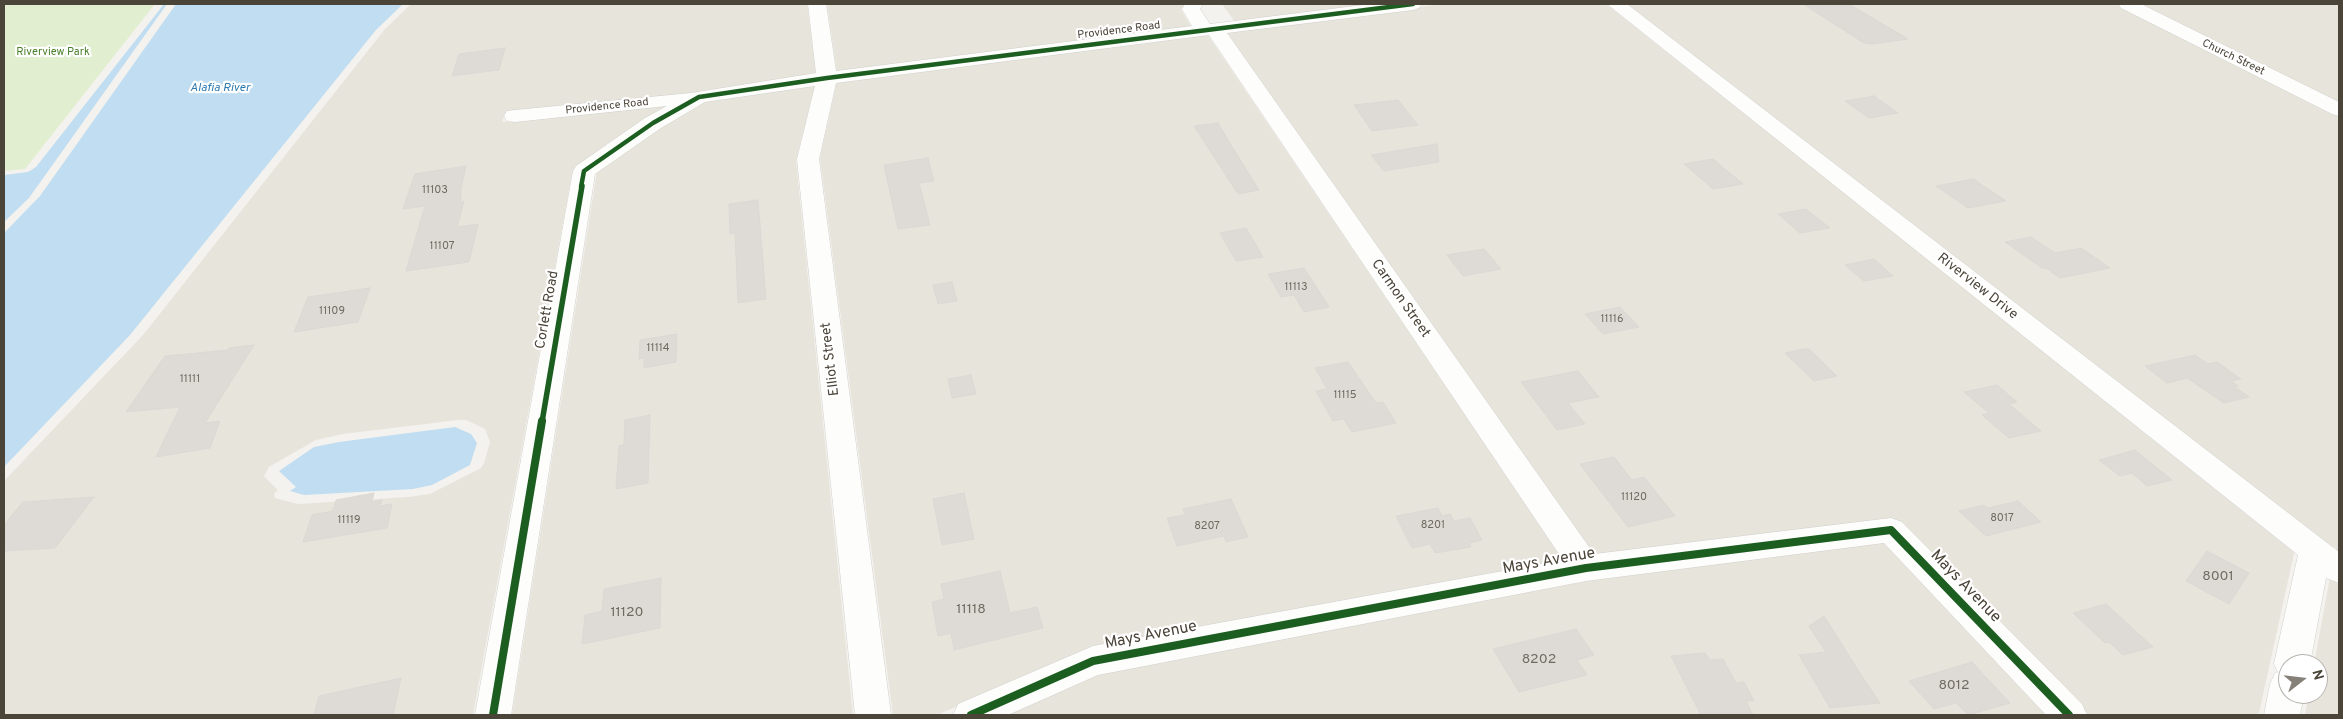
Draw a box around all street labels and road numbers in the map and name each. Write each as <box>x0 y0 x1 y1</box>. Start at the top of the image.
street label: Providence Road <box>1077 19 1161 43</box>
street label: Church Street <box>2199 37 2267 79</box>
street label: Providence Road <box>565 96 649 118</box>
street label: Riverview Drive <box>1933 250 2021 324</box>
street label: Carmon Street <box>1367 257 1433 341</box>
street label: Corlett Road <box>533 269 563 351</box>
street label: Elliot Street <box>818 321 844 397</box>
street label: Mays Avenue <box>1501 544 1597 580</box>
street label: Mays Avenue <box>1926 547 2004 627</box>
street label: Mays Avenue <box>1103 618 1199 654</box>

